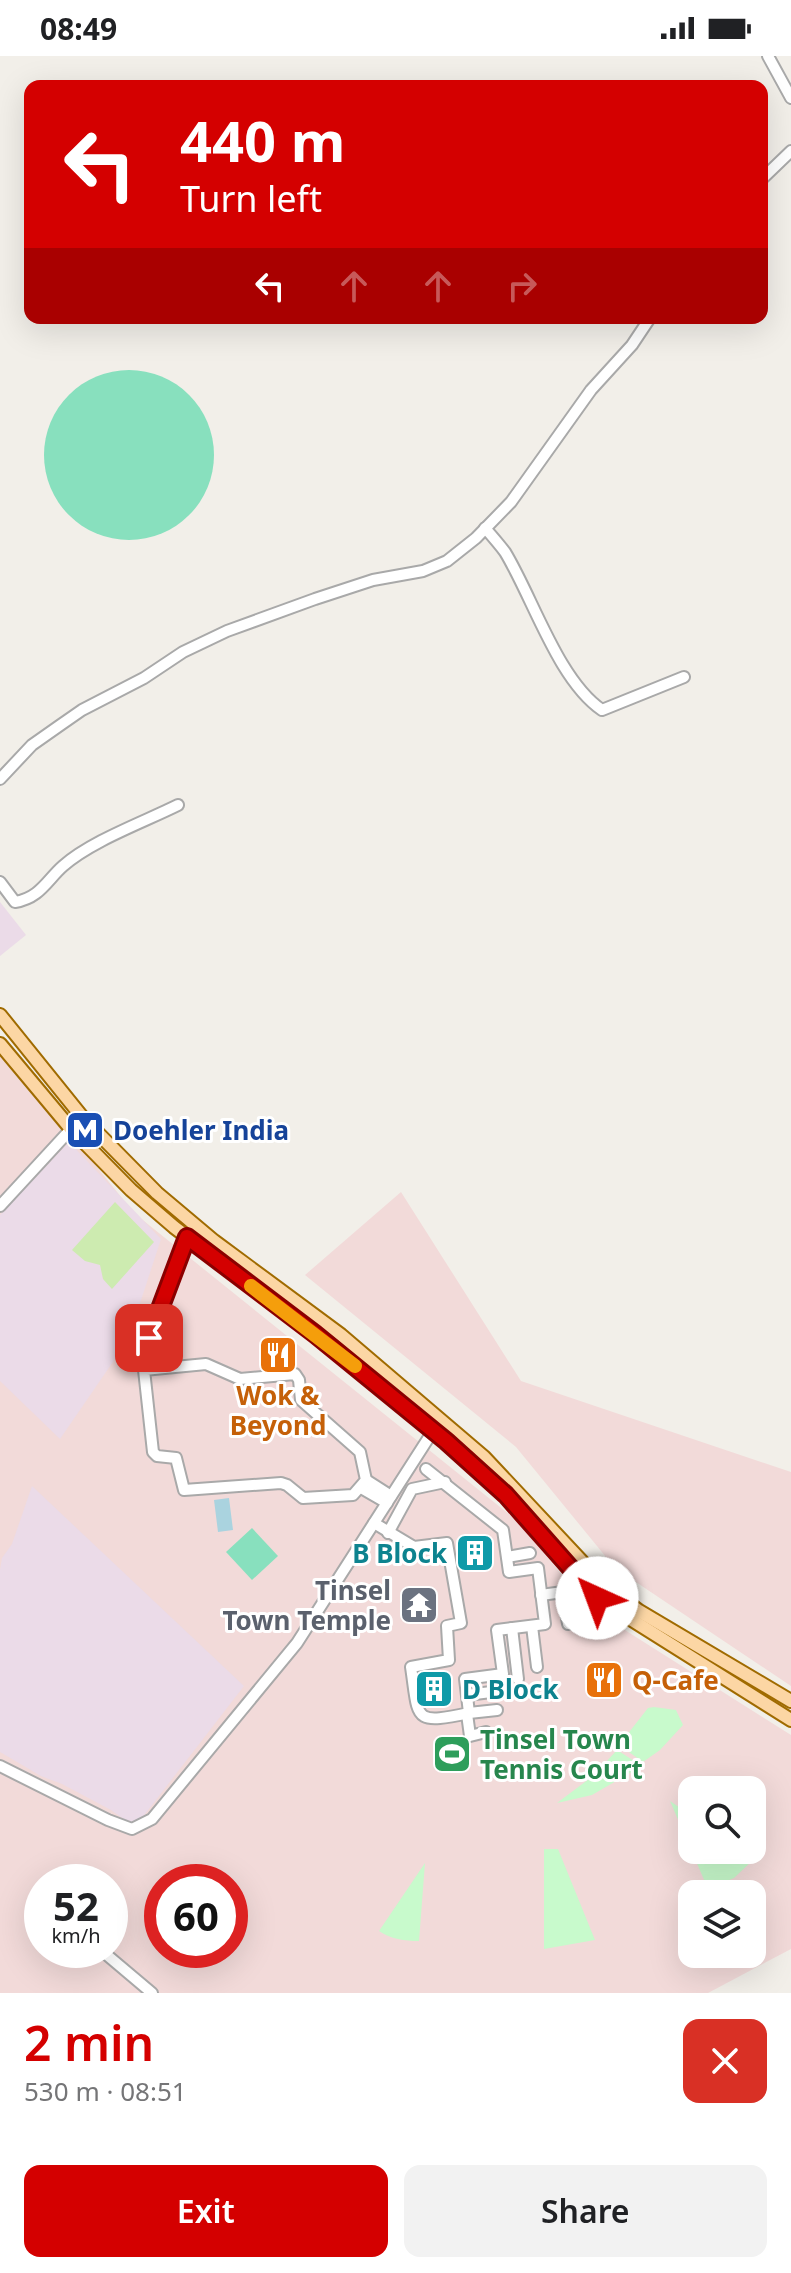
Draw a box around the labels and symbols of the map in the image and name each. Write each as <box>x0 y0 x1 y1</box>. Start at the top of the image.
metro station icon: Doehler India <box>64 1109 106 1151</box>
place label: Doehler India <box>113 1112 289 1148</box>
pin <box>115 1304 183 1372</box>
restaurant icon: Wok & Beyond <box>257 1334 299 1376</box>
place label: Wok & Beyond <box>230 1377 326 1443</box>
building icon: B Block <box>454 1532 496 1574</box>
place label: B Block <box>352 1535 448 1571</box>
position arrow <box>555 1556 639 1640</box>
place label: Tinsel Town Temple <box>222 1572 391 1638</box>
temple icon: Tinsel Town Temple <box>398 1584 440 1626</box>
restaurant icon: Q-Cafe <box>583 1659 625 1701</box>
place label: Q-Cafe <box>632 1662 719 1698</box>
building icon: D Block <box>413 1668 455 1710</box>
place label: D Block <box>462 1671 559 1707</box>
place label: Tinsel Town Tennis Court <box>480 1721 643 1787</box>
sports icon: Tinsel Town Tennis Court <box>431 1733 473 1775</box>
speed limit sign: 60 <box>144 1864 248 1968</box>

